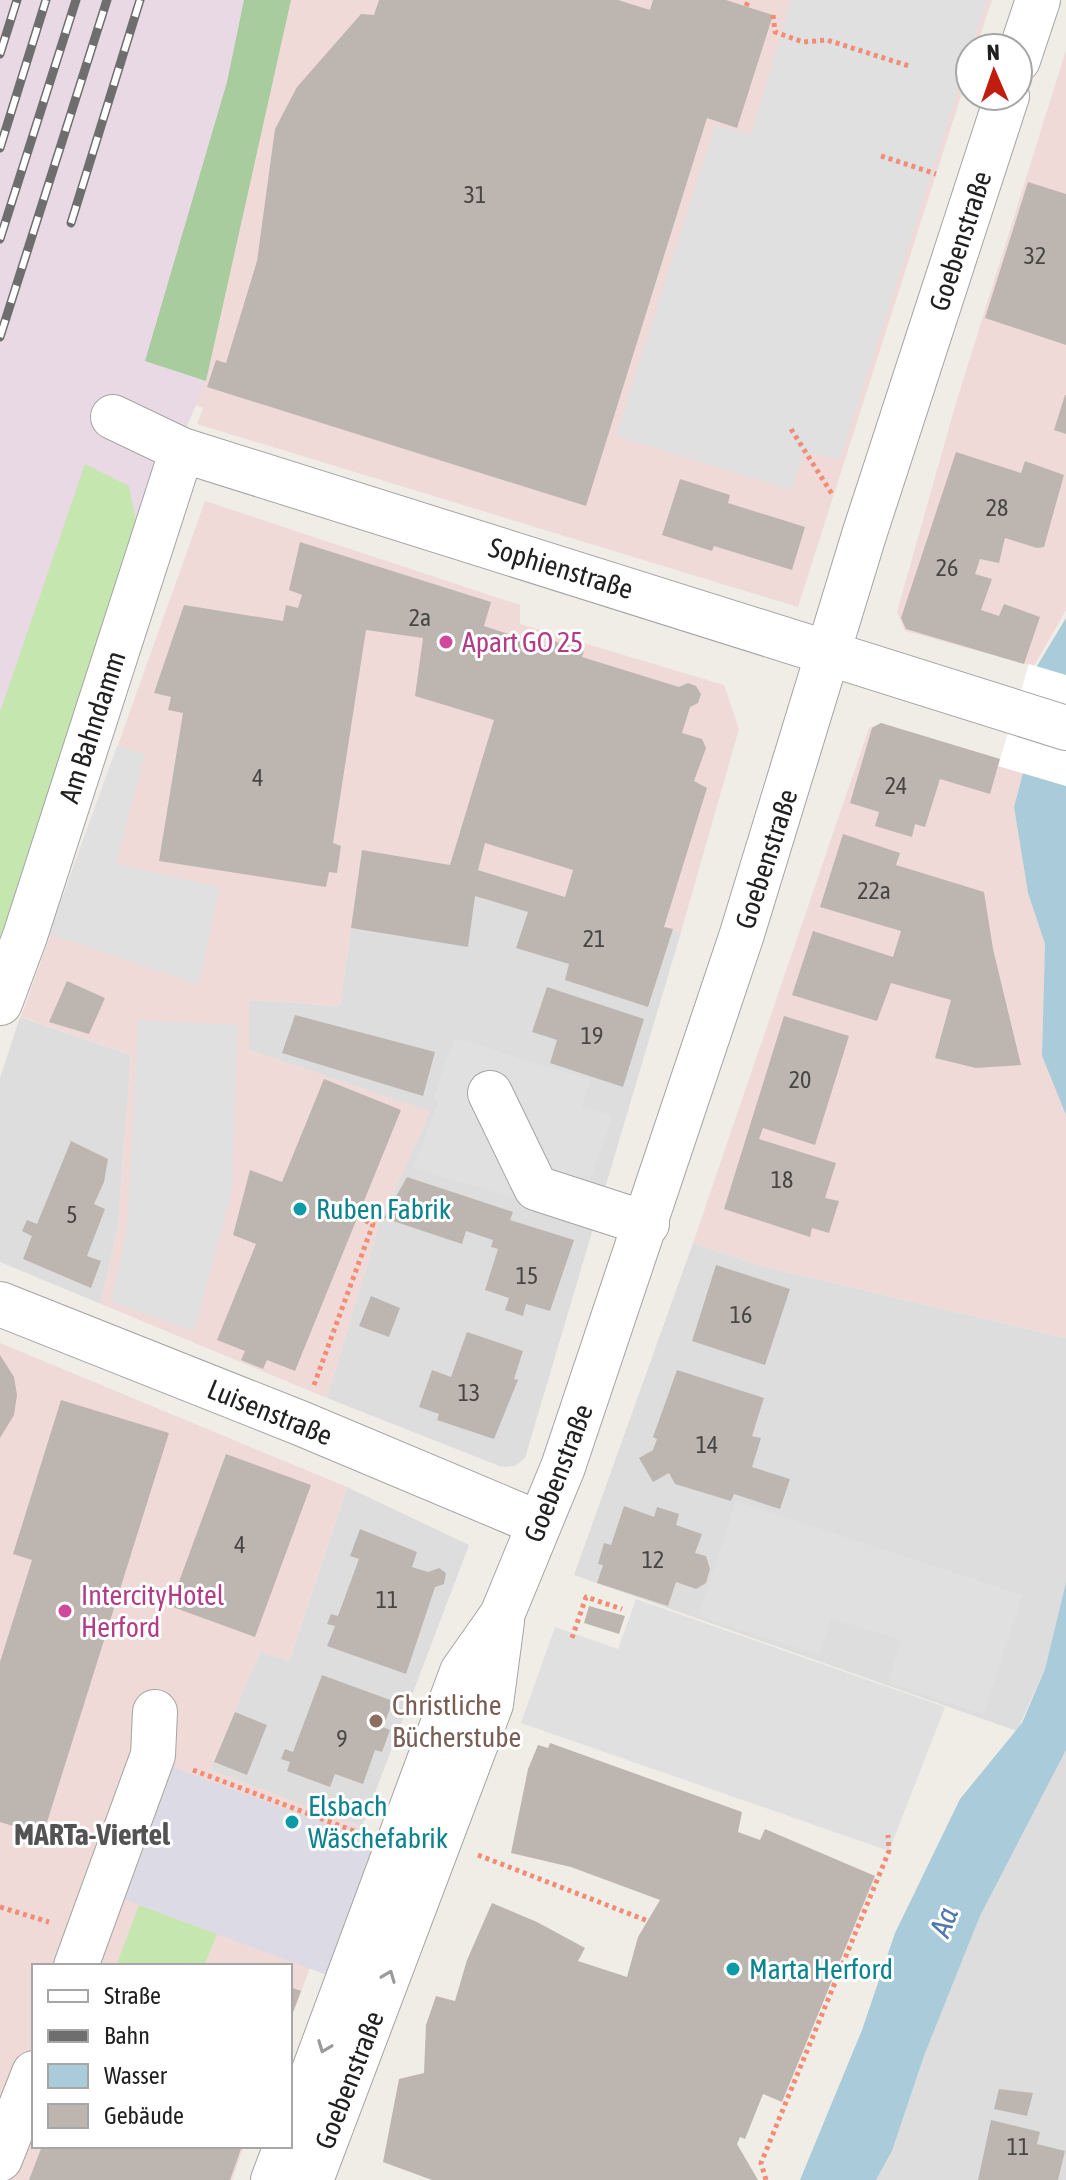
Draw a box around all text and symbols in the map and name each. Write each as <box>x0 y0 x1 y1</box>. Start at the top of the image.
north arrow <box>954 32 1034 112</box>
text: N <box>986 39 1000 65</box>
street label: Goebenstraße <box>922 167 998 315</box>
house number: 31 <box>464 181 486 208</box>
house number: 32 <box>1024 242 1046 269</box>
house number: 28 <box>986 494 1008 521</box>
street label: Sophienstraße <box>485 531 637 605</box>
house number: 26 <box>936 554 958 581</box>
house number: 2a <box>409 604 431 631</box>
place label: Apart GO 25 <box>462 626 583 658</box>
marker: Apart GO 25 <box>437 633 455 651</box>
street label: Am Bahndamm <box>52 647 132 807</box>
house number: 4 <box>252 764 264 791</box>
house number: 24 <box>885 772 907 799</box>
street label: Goebenstraße <box>728 785 804 933</box>
house number: 22a <box>857 877 891 904</box>
house number: 21 <box>583 925 605 952</box>
house number: 19 <box>581 1022 603 1049</box>
house number: 20 <box>789 1066 811 1093</box>
house number: 18 <box>771 1166 793 1193</box>
place label: Ruben Fabrik <box>316 1193 451 1225</box>
marker: Ruben Fabrik <box>291 1200 309 1218</box>
house number: 5 <box>66 1201 78 1228</box>
house number: 15 <box>516 1262 538 1289</box>
house number: 16 <box>730 1301 752 1328</box>
street label: Luisenstraße <box>203 1373 337 1451</box>
house number: 13 <box>458 1379 480 1406</box>
street label: Goebenstraße <box>517 1400 599 1546</box>
house number: 14 <box>696 1431 718 1458</box>
house number: 4 <box>234 1531 246 1558</box>
house number: 12 <box>642 1546 664 1573</box>
place label: IntercityHotel Herford <box>81 1579 225 1643</box>
house number: 11 <box>376 1586 398 1613</box>
marker: IntercityHotel Herford <box>56 1602 74 1620</box>
place label: Christliche Bücherstube <box>392 1689 521 1753</box>
marker: Christliche Bücherstube <box>367 1712 385 1730</box>
house number: 9 <box>336 1725 348 1752</box>
place label: Elsbach Wäschefabrik <box>308 1790 448 1854</box>
marker: Elsbach Wäschefabrik <box>283 1813 301 1831</box>
district label: MARTa-Viertel <box>14 1817 171 1851</box>
water label: Aa <box>922 1902 964 1942</box>
place label: Marta Herford <box>749 1953 893 1985</box>
marker: Marta Herford <box>724 1960 742 1978</box>
legend <box>32 1964 292 2148</box>
one-way arrow <box>379 1970 396 1984</box>
text: Straße <box>104 1982 161 2009</box>
street label: Goebenstraße <box>308 2007 390 2153</box>
text: Bahn <box>104 2022 150 2049</box>
one-way arrow <box>317 2039 334 2053</box>
text: Wasser <box>104 2062 168 2089</box>
text: Gebäude <box>104 2102 184 2129</box>
house number: 11 <box>1007 2133 1029 2160</box>

